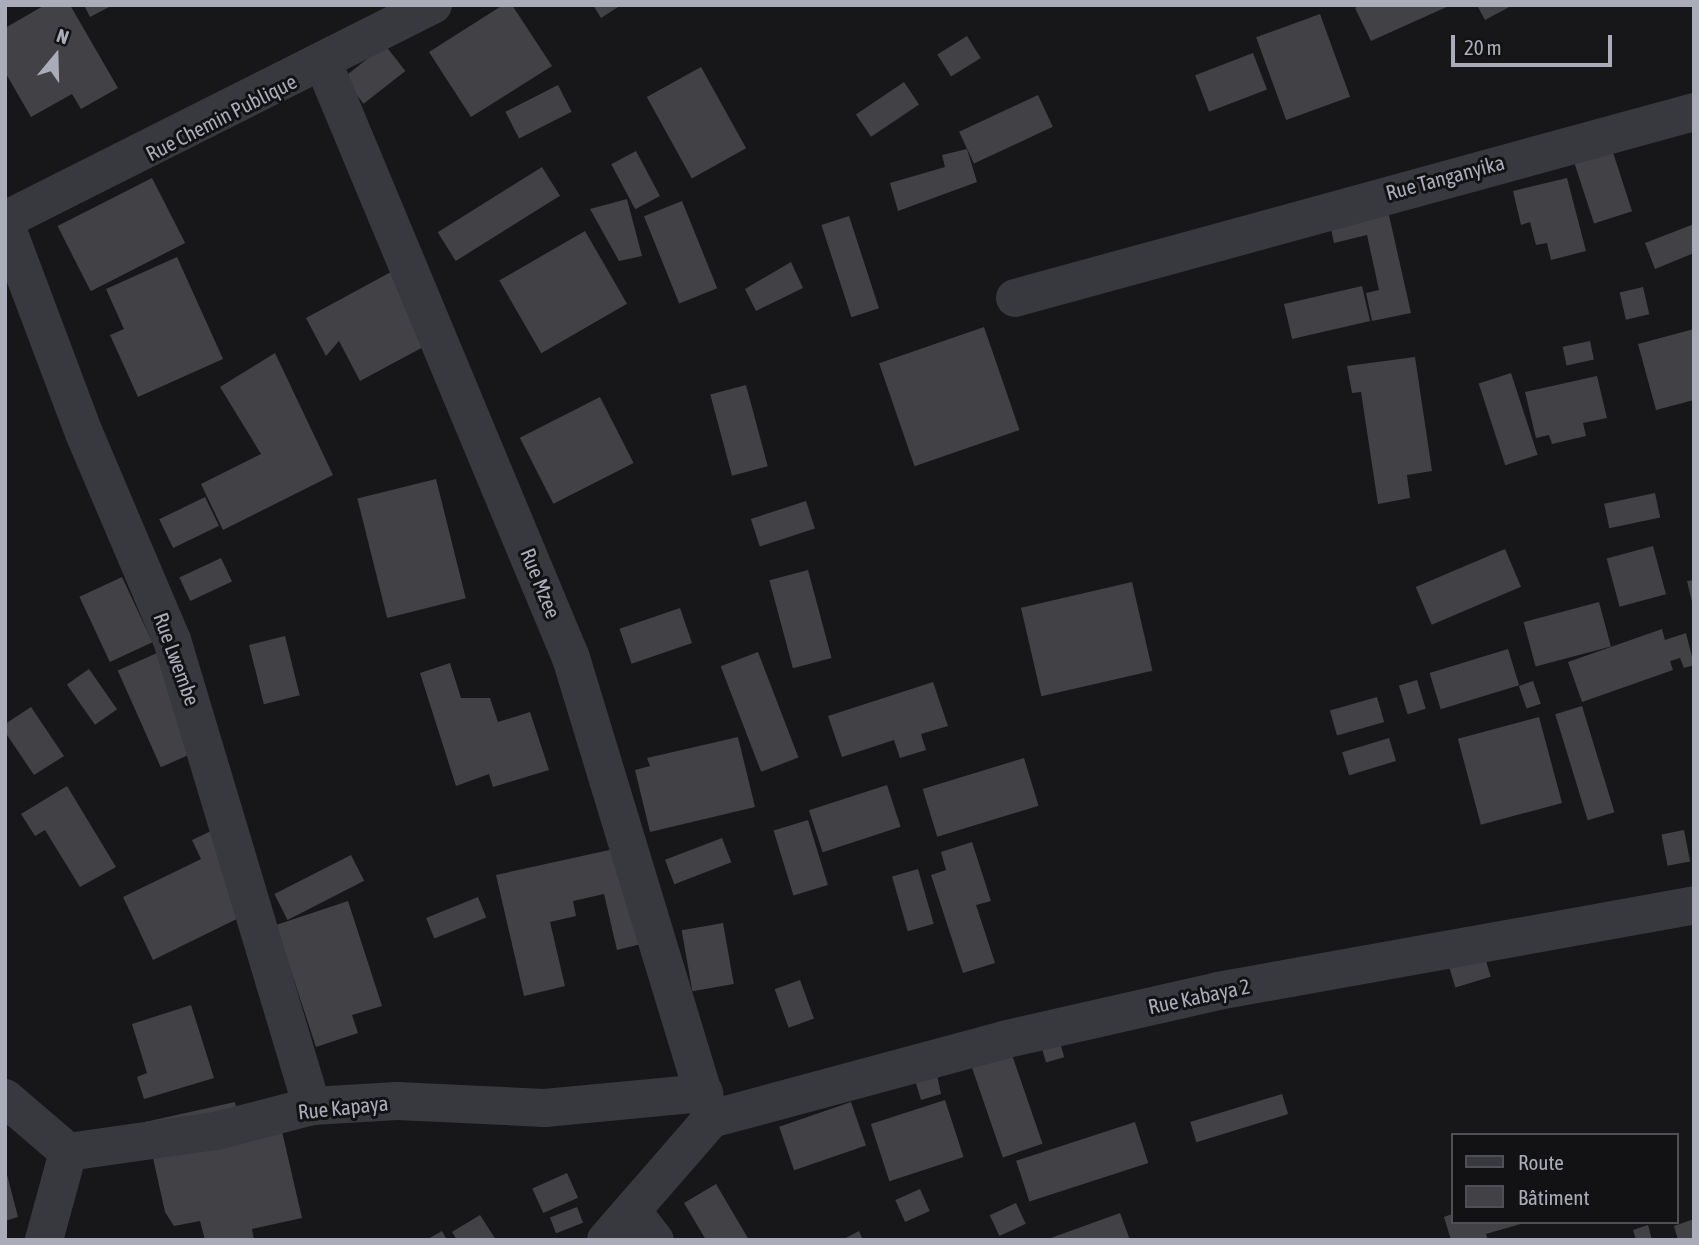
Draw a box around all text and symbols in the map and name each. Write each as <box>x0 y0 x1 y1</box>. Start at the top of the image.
north arrow <box>21 21 91 91</box>
scale bar <box>1454 21 1615 65</box>
text: N <box>54 24 72 48</box>
text: 20 m <box>1464 35 1502 59</box>
street label: Rue Chemin Publique <box>141 68 301 166</box>
street label: Rue Tanganyika <box>1383 149 1507 205</box>
street label: Rue Mzee <box>516 544 566 622</box>
street label: Rue Lwembe <box>149 609 205 709</box>
street label: Rue Kabaya 2 <box>1146 973 1252 1019</box>
street label: Rue Kapaya <box>297 1090 389 1124</box>
legend <box>1450 1133 1678 1224</box>
text: Route <box>1518 1150 1564 1174</box>
text: Bâtiment <box>1518 1185 1589 1209</box>

